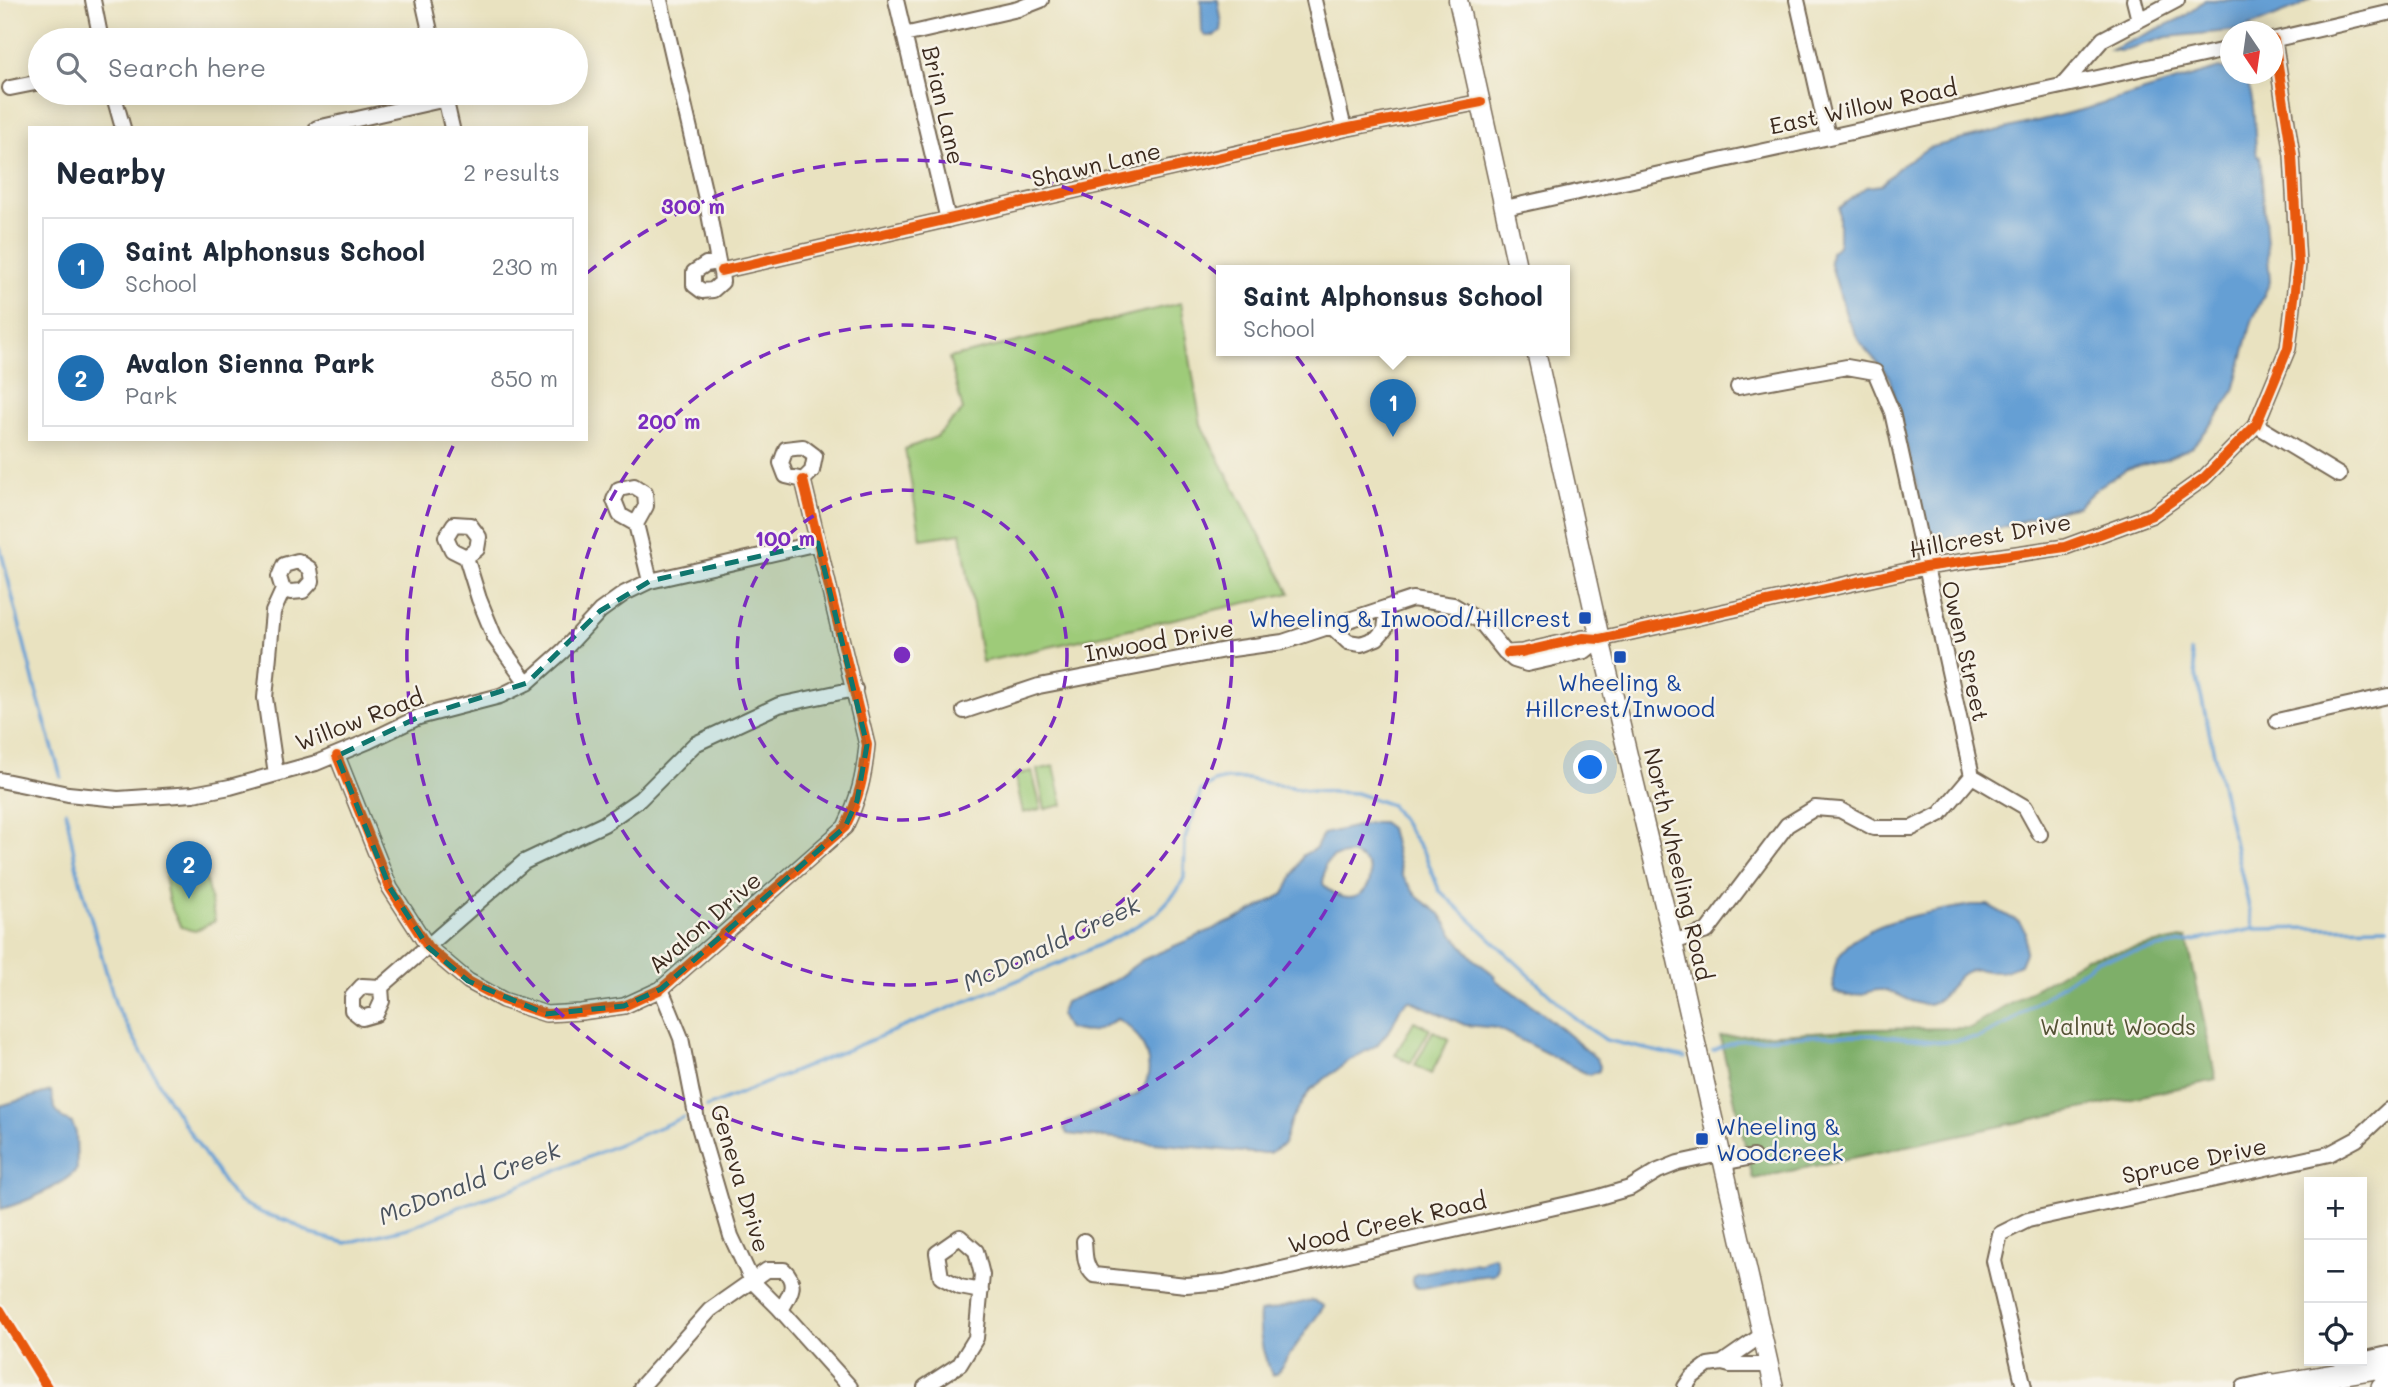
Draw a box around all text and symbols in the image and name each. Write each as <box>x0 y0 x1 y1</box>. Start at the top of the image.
north arrow <box>2220 21 2283 84</box>
search box <box>28 28 588 105</box>
street label: Brian Lane <box>916 43 972 167</box>
icon: search <box>52 48 90 86</box>
text: Search here <box>108 50 266 84</box>
street label: East Willow Road <box>1766 71 1960 141</box>
street label: Shawn Lane <box>1029 135 1163 193</box>
text: Nearby <box>56 152 166 192</box>
text: 2 results <box>463 157 560 187</box>
text: 300 m <box>661 192 725 219</box>
text: Saint Alphonsus School <box>125 234 425 268</box>
text: 1 <box>76 251 86 281</box>
text: 230 m <box>492 251 558 281</box>
popup <box>1216 265 1570 356</box>
text: School <box>125 268 198 298</box>
text: Saint Alphonsus School <box>1243 279 1543 313</box>
text: School <box>1243 313 1315 343</box>
text: Avalon Sienna Park <box>125 346 375 380</box>
text: 2 <box>75 363 87 393</box>
text: 850 m <box>491 363 558 393</box>
pin: 1 <box>1370 379 1416 437</box>
text: Park <box>125 380 177 410</box>
text: 200 m <box>638 407 700 434</box>
street label: Hillcrest Drive <box>1907 506 2073 564</box>
text: 100 m <box>755 524 815 551</box>
street label: Owen Street <box>1935 578 1997 724</box>
place label: Wheeling & Inwood/Hillcrest <box>1249 603 1571 633</box>
marker: Wheeling & Inwood/Hillcrest <box>1577 610 1593 626</box>
street label: Inwood Drive <box>1082 612 1236 668</box>
centre of rings <box>890 643 914 667</box>
marker: Wheeling & Hillcrest/Inwood <box>1612 649 1628 665</box>
place label: Wheeling & Hillcrest/Inwood <box>1525 667 1715 723</box>
street label: Willow Road <box>291 681 427 757</box>
street label: North Wheeling Road <box>1638 745 1720 983</box>
your location <box>1573 750 1607 784</box>
pin: 2 <box>166 841 212 899</box>
street label: Avalon Drive <box>641 865 767 979</box>
water label: McDonald Creek <box>957 888 1146 998</box>
park label: Walnut Woods <box>2040 1011 2196 1041</box>
street label: Geneva Drive <box>704 1101 778 1255</box>
place label: Wheeling & Woodcreek <box>1716 1111 1844 1167</box>
street label: Spruce Drive <box>2119 1130 2269 1190</box>
marker: Wheeling & Woodcreek <box>1694 1131 1710 1147</box>
water label: McDonald Creek <box>373 1133 566 1231</box>
map controls <box>2304 1177 2367 1366</box>
button: + <box>2304 1177 2367 1240</box>
street label: Wood Creek Road <box>1285 1185 1489 1259</box>
button: − <box>2304 1240 2367 1303</box>
button: locate <box>2304 1303 2367 1366</box>

